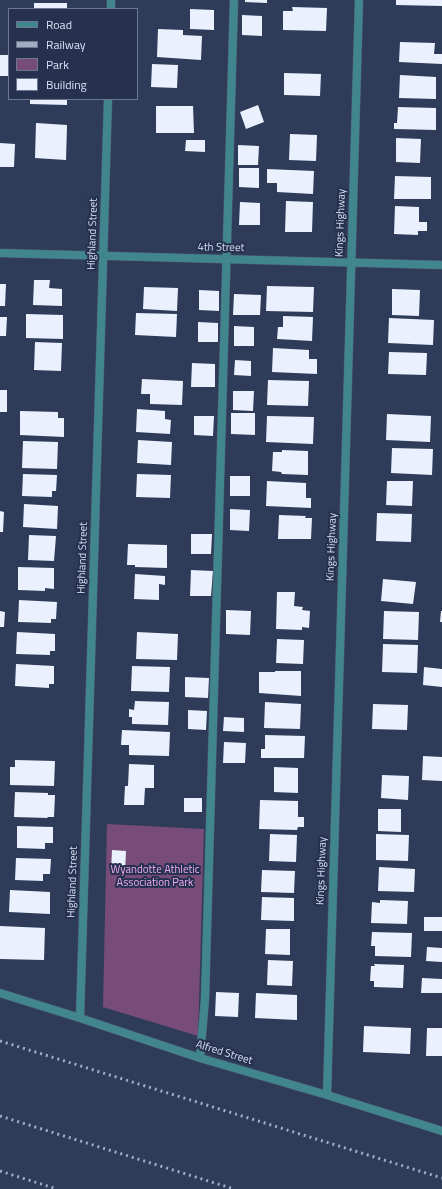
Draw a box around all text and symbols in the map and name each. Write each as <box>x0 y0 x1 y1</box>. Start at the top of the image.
legend <box>8 8 138 100</box>
text: Road <box>46 15 72 34</box>
text: Railway <box>46 35 86 54</box>
text: Park <box>46 55 69 74</box>
text: Building <box>46 75 87 94</box>
street label: Kings Highway <box>333 189 349 257</box>
street label: Highland Street <box>85 198 101 270</box>
street label: 4th Street <box>198 241 244 255</box>
street label: Kings Highway <box>324 513 340 581</box>
street label: Highland Street <box>75 522 91 594</box>
street label: Kings Highway <box>314 837 330 905</box>
street label: Highland Street <box>65 846 81 918</box>
park label: Wyandotte Athletic Association Park <box>111 863 199 889</box>
street label: Alfred Street <box>194 1038 254 1068</box>

